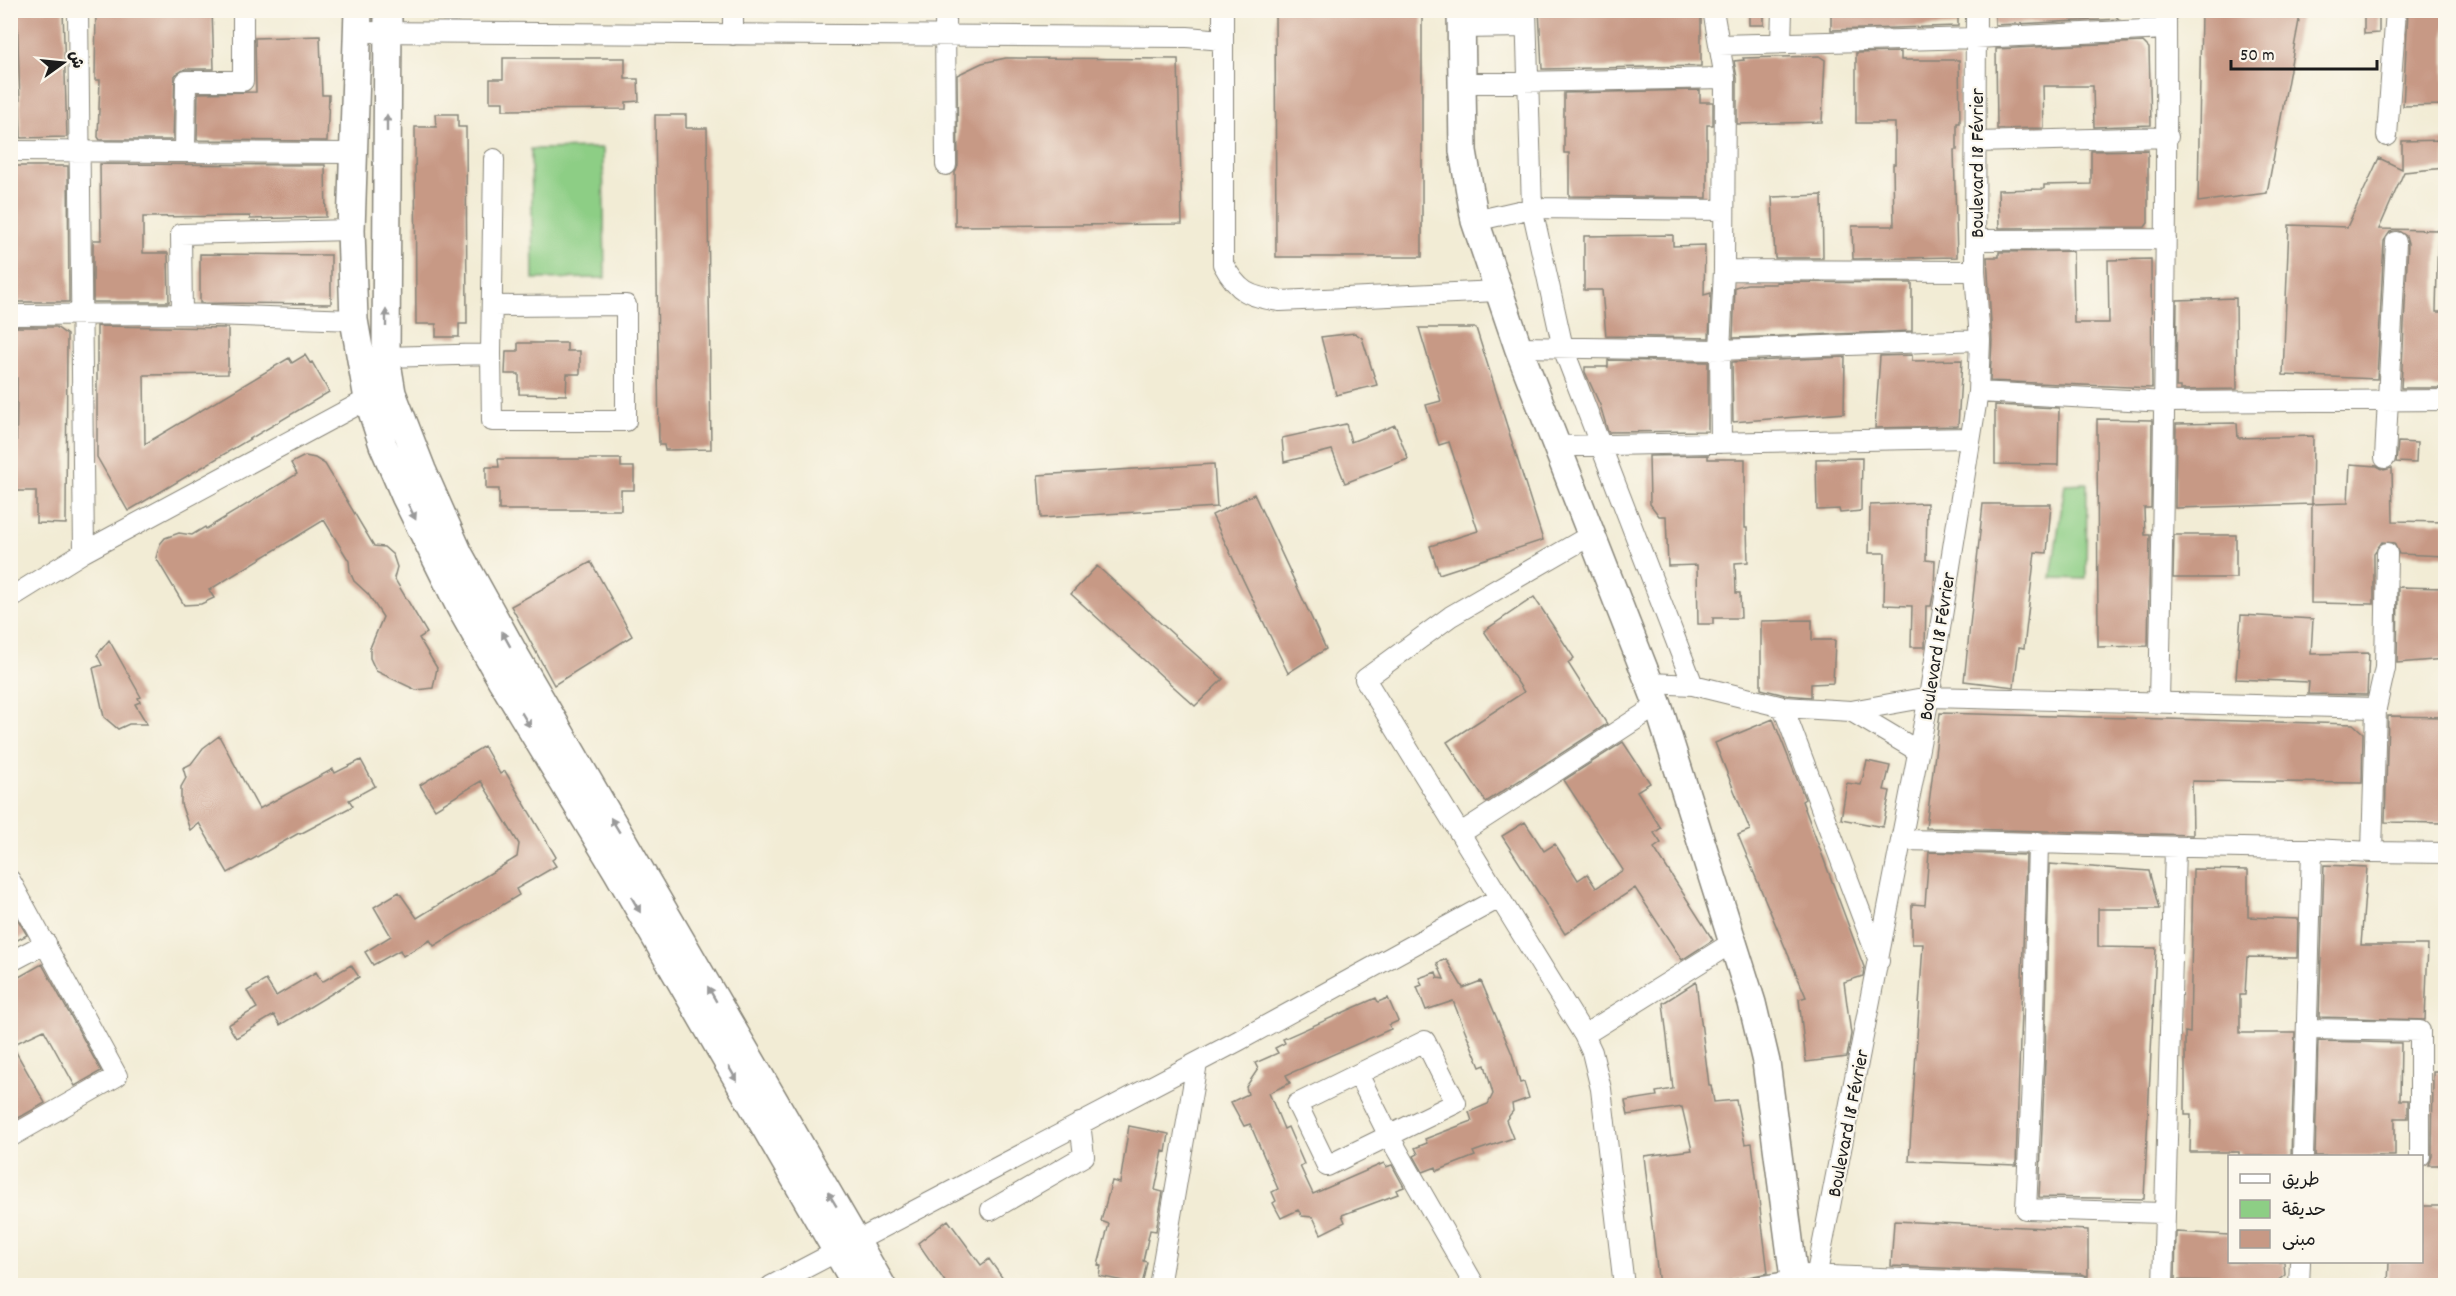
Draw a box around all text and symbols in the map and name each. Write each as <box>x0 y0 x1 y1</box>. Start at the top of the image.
north arrow <box>33 33 93 93</box>
scale bar <box>2231 33 2376 71</box>
text: 50 m <box>2240 44 2275 69</box>
text: ش <box>62 48 88 71</box>
street label: Boulevard 18 Février <box>1965 88 1993 238</box>
one-way arrow <box>382 114 392 133</box>
one-way arrow <box>381 309 391 328</box>
one-way arrow <box>408 503 417 520</box>
street label: Boulevard 18 Février <box>1913 570 1965 723</box>
one-way arrow <box>501 630 511 647</box>
one-way arrow <box>520 712 531 728</box>
one-way arrow <box>610 816 620 833</box>
one-way arrow <box>631 897 642 913</box>
one-way arrow <box>707 986 717 1003</box>
street label: Boulevard 18 Février <box>1822 1047 1878 1200</box>
one-way arrow <box>728 1066 738 1083</box>
legend <box>2228 1155 2423 1263</box>
text: طريق <box>2282 1169 2320 1194</box>
one-way arrow <box>826 1191 837 1207</box>
text: حديقة <box>2282 1199 2326 1224</box>
text: مبنى <box>2282 1229 2316 1254</box>

